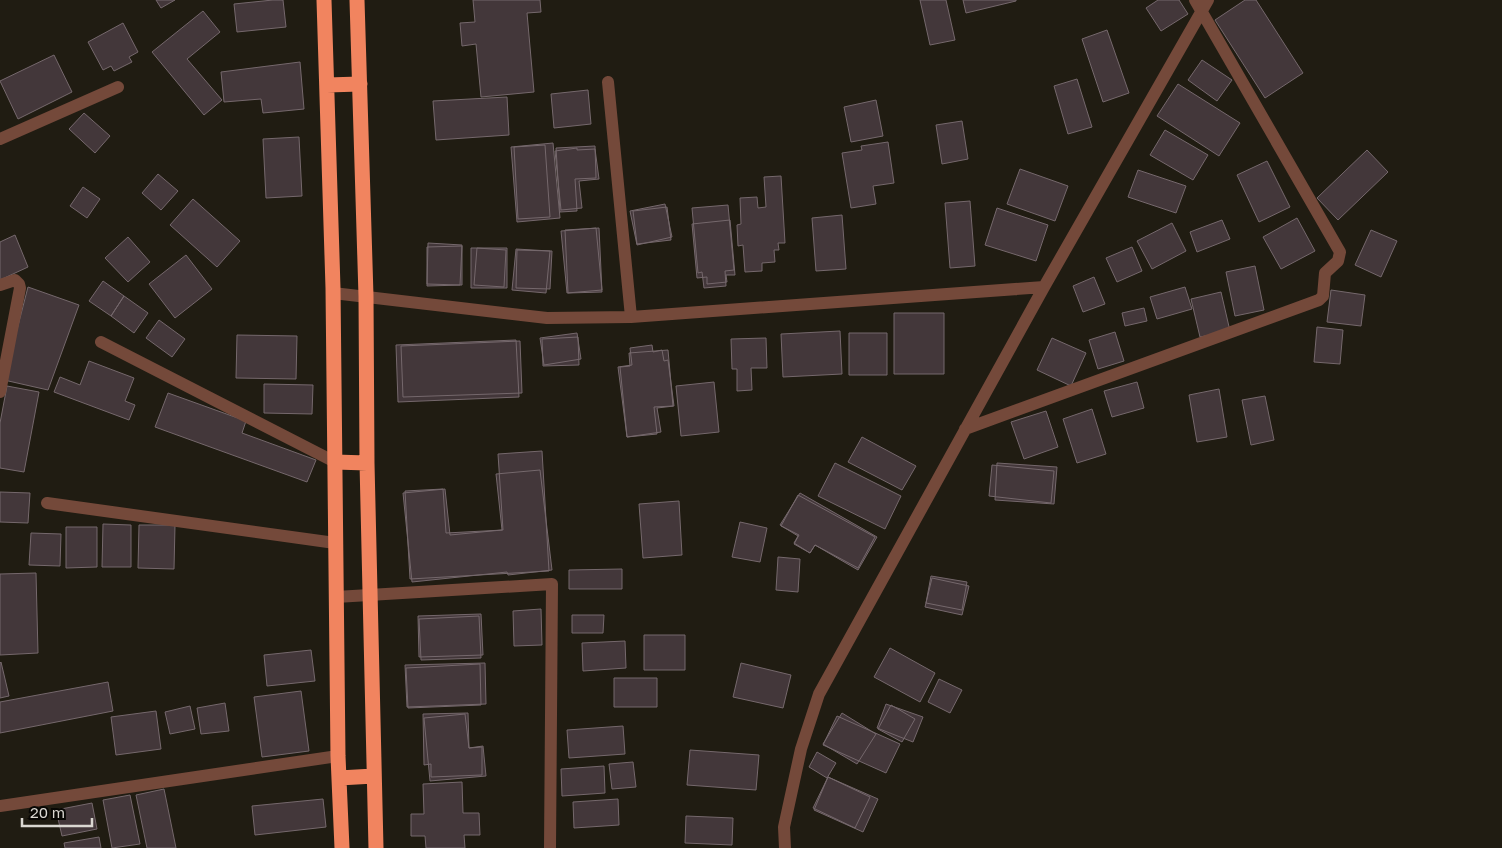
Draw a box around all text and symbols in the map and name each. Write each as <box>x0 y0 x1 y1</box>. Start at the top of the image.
scale bar <box>22 796 92 828</box>
text: 20 m <box>30 803 65 821</box>

